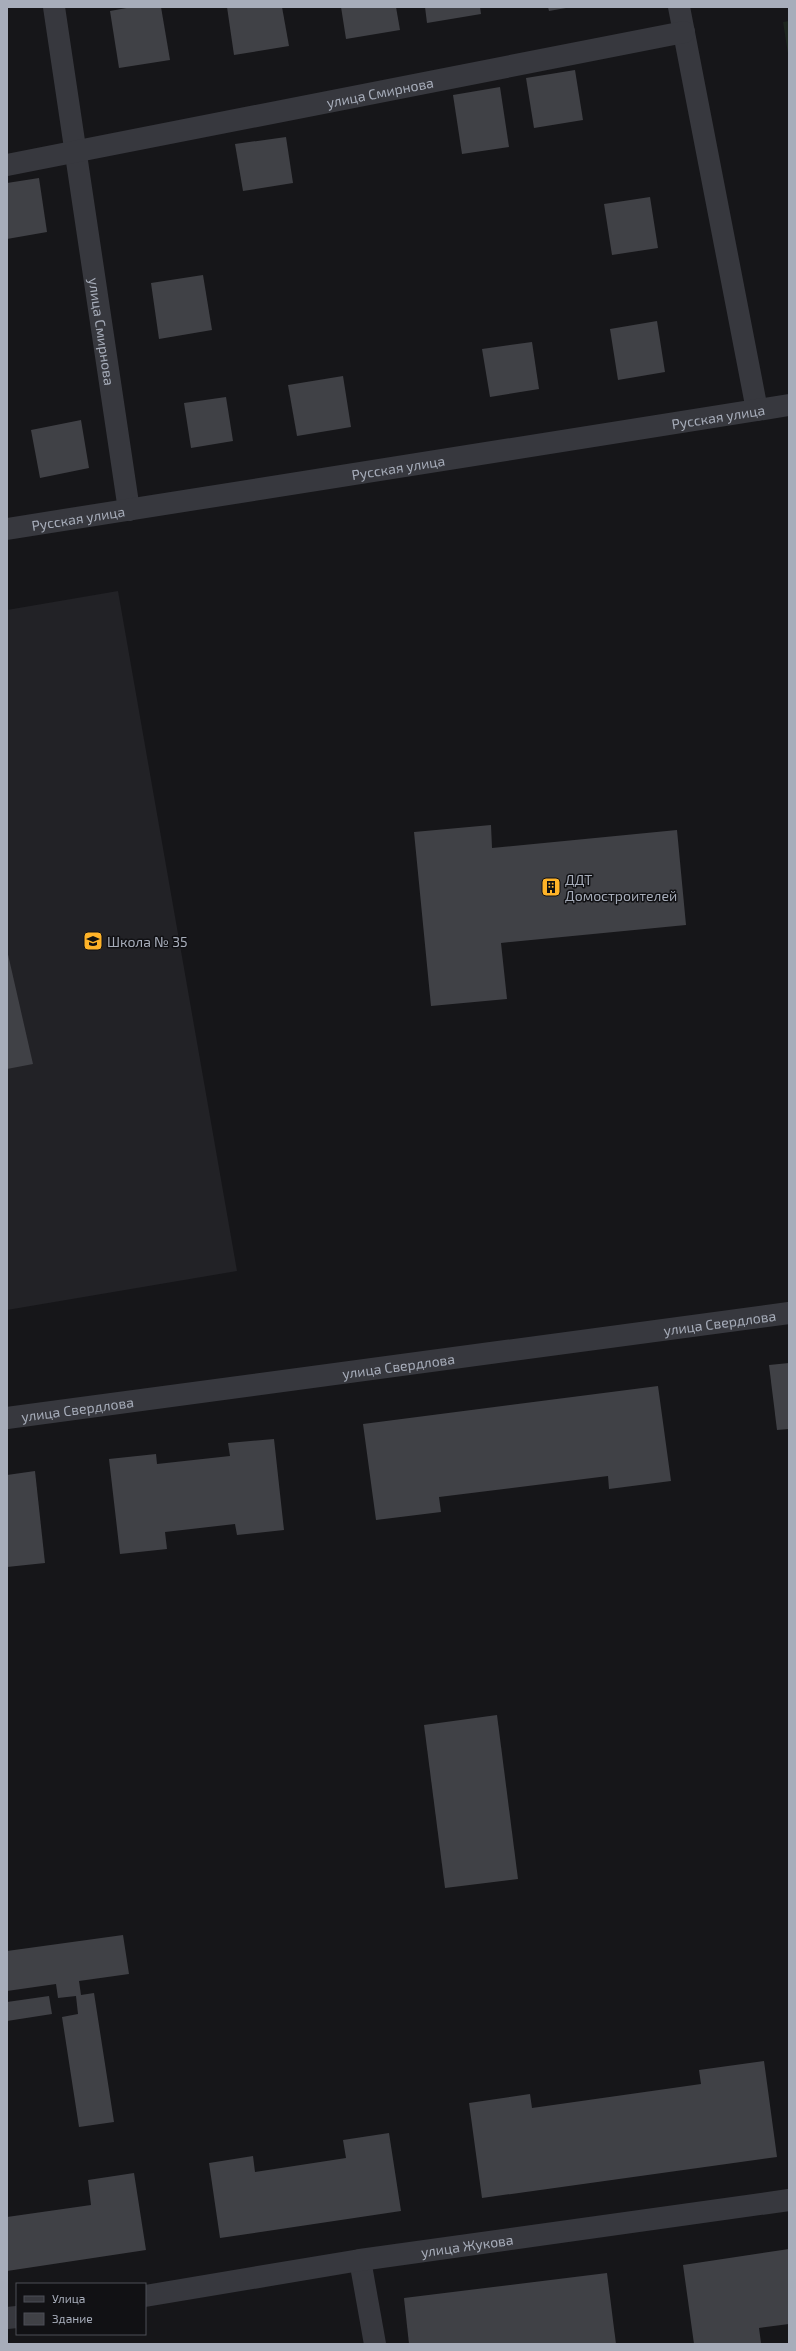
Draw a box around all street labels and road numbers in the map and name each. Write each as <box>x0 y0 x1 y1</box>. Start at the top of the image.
street label: улица Смирнова <box>325 73 435 111</box>
street label: улица Смирнова <box>86 276 119 386</box>
street label: Русская улица <box>670 400 766 432</box>
street label: Русская улица <box>350 451 446 483</box>
street label: Русская улица <box>30 502 126 534</box>
street label: улица Свердлова <box>662 1306 777 1338</box>
street label: улица Свердлова <box>341 1349 456 1381</box>
street label: улица Свердлова <box>20 1393 135 1425</box>
street label: улица Жукова <box>420 2230 514 2260</box>

